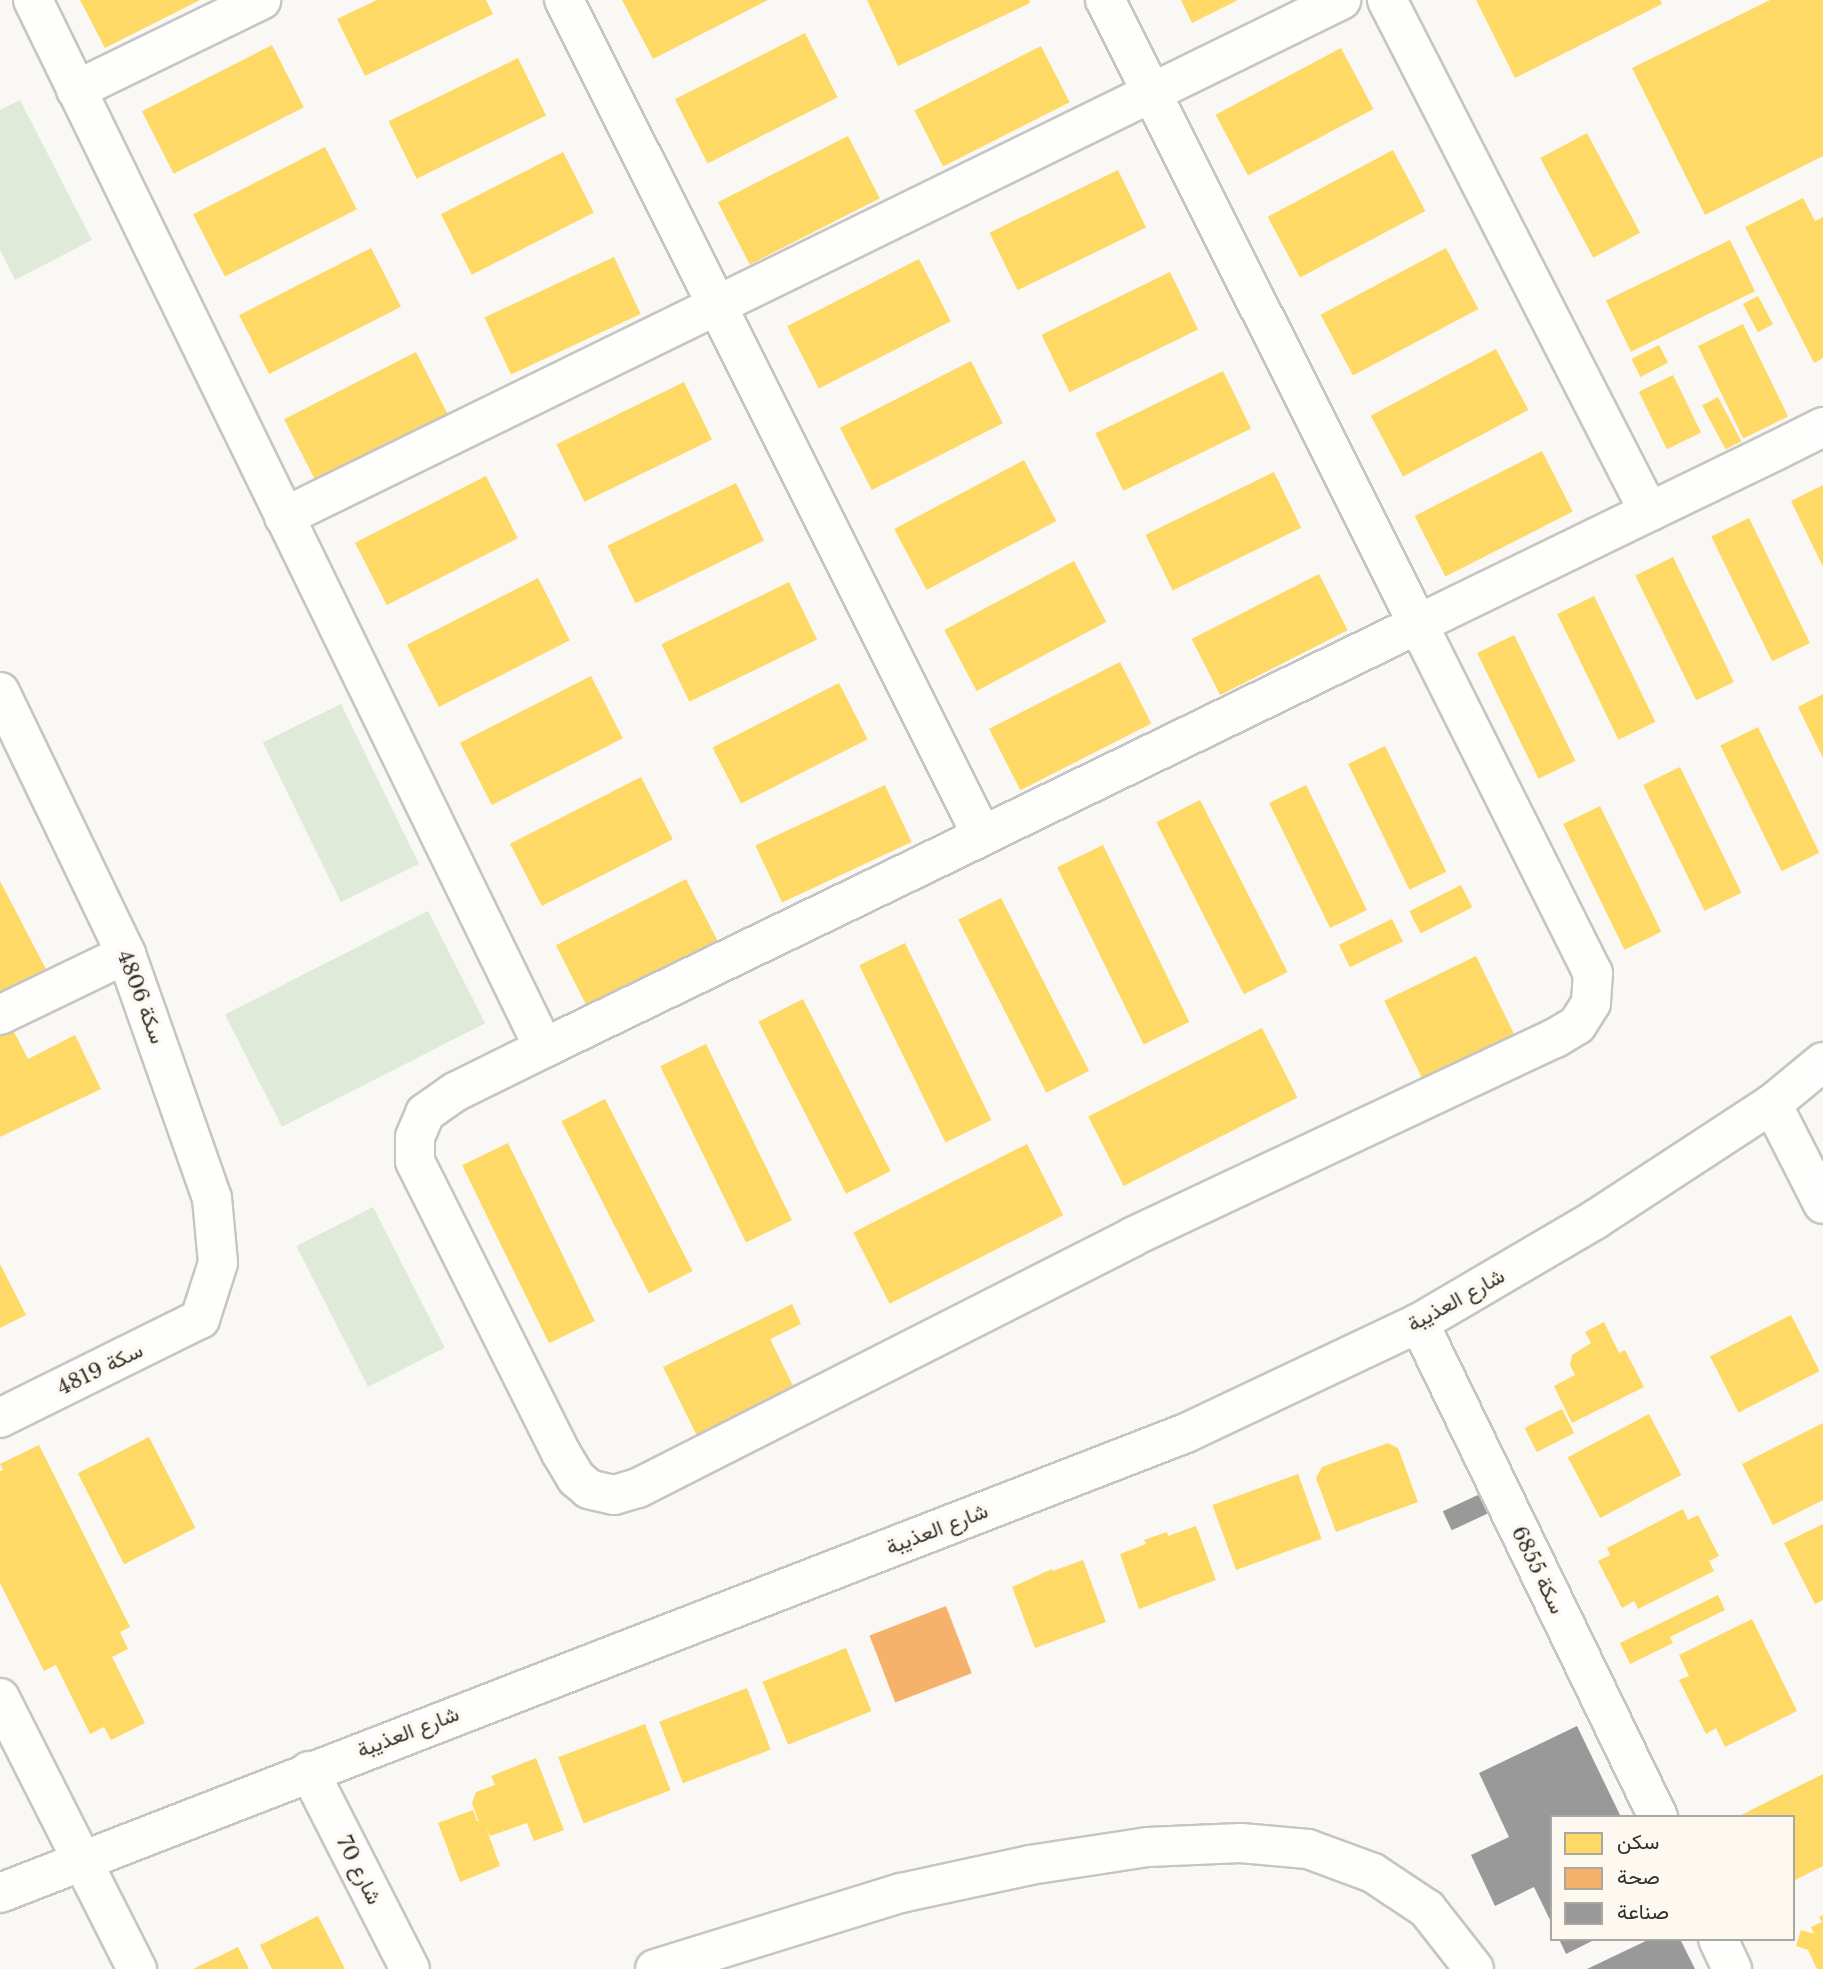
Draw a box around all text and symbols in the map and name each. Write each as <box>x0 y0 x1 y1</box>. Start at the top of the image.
street label: سكة 4806 <box>112 947 170 1047</box>
street label: شارع العذيبة <box>1403 1263 1509 1337</box>
street label: سكة 4819 <box>53 1337 147 1401</box>
street label: شارع العذيبة <box>883 1498 991 1560</box>
street label: سكة 6855 <box>1506 1522 1570 1618</box>
street label: شارع العذيبة <box>354 1701 462 1763</box>
legend <box>1550 1815 1795 1941</box>
text: سكن <box>1617 1829 1659 1855</box>
street label: شارع 70 <box>331 1831 387 1909</box>
text: صحة <box>1617 1864 1660 1890</box>
text: صناعة <box>1617 1899 1669 1925</box>

